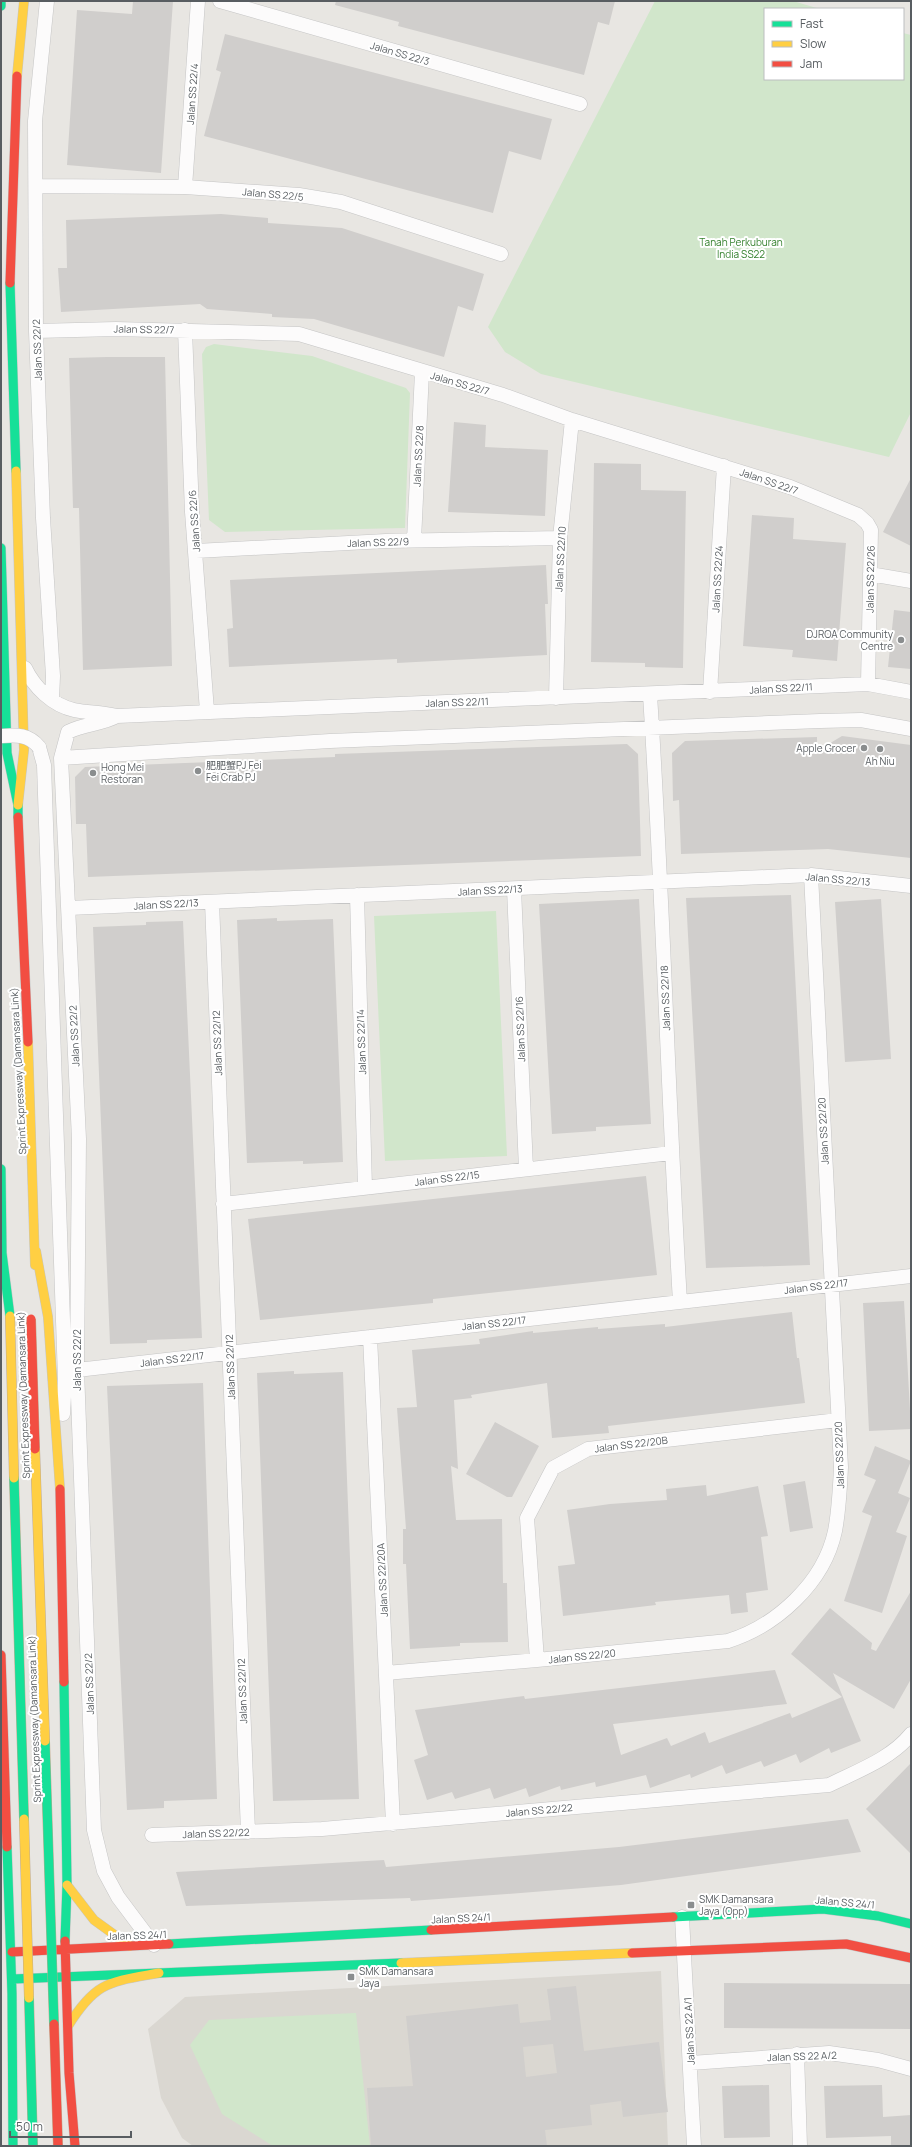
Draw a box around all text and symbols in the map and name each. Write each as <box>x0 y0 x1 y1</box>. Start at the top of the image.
legend <box>764 8 904 80</box>
text: Fast <box>800 15 824 32</box>
text: Slow <box>800 35 826 52</box>
street label: Jalan SS 22/3 <box>369 38 431 68</box>
text: Jam <box>800 55 822 72</box>
street label: Jalan SS 22/4 <box>183 63 201 125</box>
street label: Jalan SS 22/5 <box>242 184 304 204</box>
park label: Tanah Perkuburan India SS22 <box>699 235 783 261</box>
street label: Jalan SS 22/2 <box>29 319 45 381</box>
street label: Jalan SS 22/7 <box>113 321 175 337</box>
street label: Jalan SS 22/7 <box>429 368 491 398</box>
street label: Jalan SS 22/8 <box>409 425 427 487</box>
street label: Jalan SS 22/7 <box>738 464 800 498</box>
street label: Jalan SS 22/6 <box>185 490 203 552</box>
street label: Jalan SS 22/10 <box>551 526 569 592</box>
street label: Jalan SS 22/9 <box>347 534 409 550</box>
street label: Jalan SS 22/24 <box>708 545 726 613</box>
street label: Jalan SS 22/26 <box>862 545 878 613</box>
place label: DJROA Community Centre <box>807 627 894 653</box>
marker: DJROA Community Centre <box>896 635 906 645</box>
street label: Jalan SS 22/11 <box>749 679 813 697</box>
street label: Jalan SS 22/11 <box>425 694 489 710</box>
place label: Apple Grocer <box>796 741 856 755</box>
marker: Apple Grocer <box>859 743 869 753</box>
marker: Ah Niu <box>875 744 885 754</box>
place label: Ah Niu <box>865 754 895 768</box>
place label: 肥肥蟹PJ Fei Fei Crab PJ <box>206 758 262 784</box>
place label: Hong Mei Restoran <box>101 760 144 786</box>
marker: 肥肥蟹PJ Fei Fei Crab PJ <box>193 766 203 776</box>
marker: Hong Mei Restoran <box>88 768 98 778</box>
street label: Jalan SS 22/13 <box>805 869 871 889</box>
street label: Jalan SS 22/13 <box>457 881 523 899</box>
street label: Jalan SS 22/13 <box>133 895 199 913</box>
street label: Jalan SS 22/18 <box>657 965 673 1031</box>
street label: Sprint Expressway (Damansara Link) <box>7 987 29 1155</box>
street label: Jalan SS 22/16 <box>512 996 528 1062</box>
street label: Jalan SS 22/2 <box>65 1005 83 1067</box>
street label: Jalan SS 22/14 <box>353 1009 369 1075</box>
street label: Jalan SS 22/12 <box>209 1010 225 1076</box>
street label: Jalan SS 22/20 <box>814 1097 832 1165</box>
street label: Jalan SS 22/15 <box>414 1167 481 1189</box>
street label: Jalan SS 22/17 <box>783 1275 849 1297</box>
street label: Sprint Expressway (Damansara Link) <box>13 1311 33 1479</box>
street label: Jalan SS 22/17 <box>461 1313 527 1333</box>
street label: Jalan SS 22/2 <box>70 1329 84 1391</box>
street label: Jalan SS 22/12 <box>222 1334 238 1400</box>
street label: Jalan SS 22/17 <box>139 1348 205 1370</box>
street label: Jalan SS 22/20 <box>831 1421 847 1489</box>
street label: Jalan SS 22/20B <box>594 1433 668 1455</box>
street label: Jalan SS 22/20A <box>373 1542 391 1617</box>
street label: Sprint Expressway (Damansara Link) <box>24 1635 44 1803</box>
street label: Jalan SS 22/20 <box>548 1646 616 1666</box>
street label: Jalan SS 22/2 <box>81 1653 97 1715</box>
street label: Jalan SS 22/12 <box>234 1658 250 1724</box>
street label: Jalan SS 22/22 <box>505 1800 573 1820</box>
street label: Jalan SS 22/22 <box>182 1825 250 1841</box>
place label: SMK Damansara Jaya (Opp) <box>699 1892 773 1918</box>
street label: Jalan SS 24/1 <box>815 1892 875 1912</box>
marker: SMK Damansara Jaya (Opp) <box>686 1900 696 1910</box>
street label: Jalan SS 24/1 <box>431 1909 491 1927</box>
street label: Jalan SS 24/1 <box>107 1927 167 1943</box>
place label: SMK Damansara Jaya <box>359 1964 433 1990</box>
marker: SMK Damansara Jaya <box>346 1972 356 1982</box>
street label: Jalan SS 22 A/1 <box>680 1997 698 2065</box>
street label: Jalan SS 22 A/2 <box>767 2048 837 2064</box>
scale bar <box>10 2113 131 2139</box>
text: 50 m <box>16 2118 43 2135</box>

